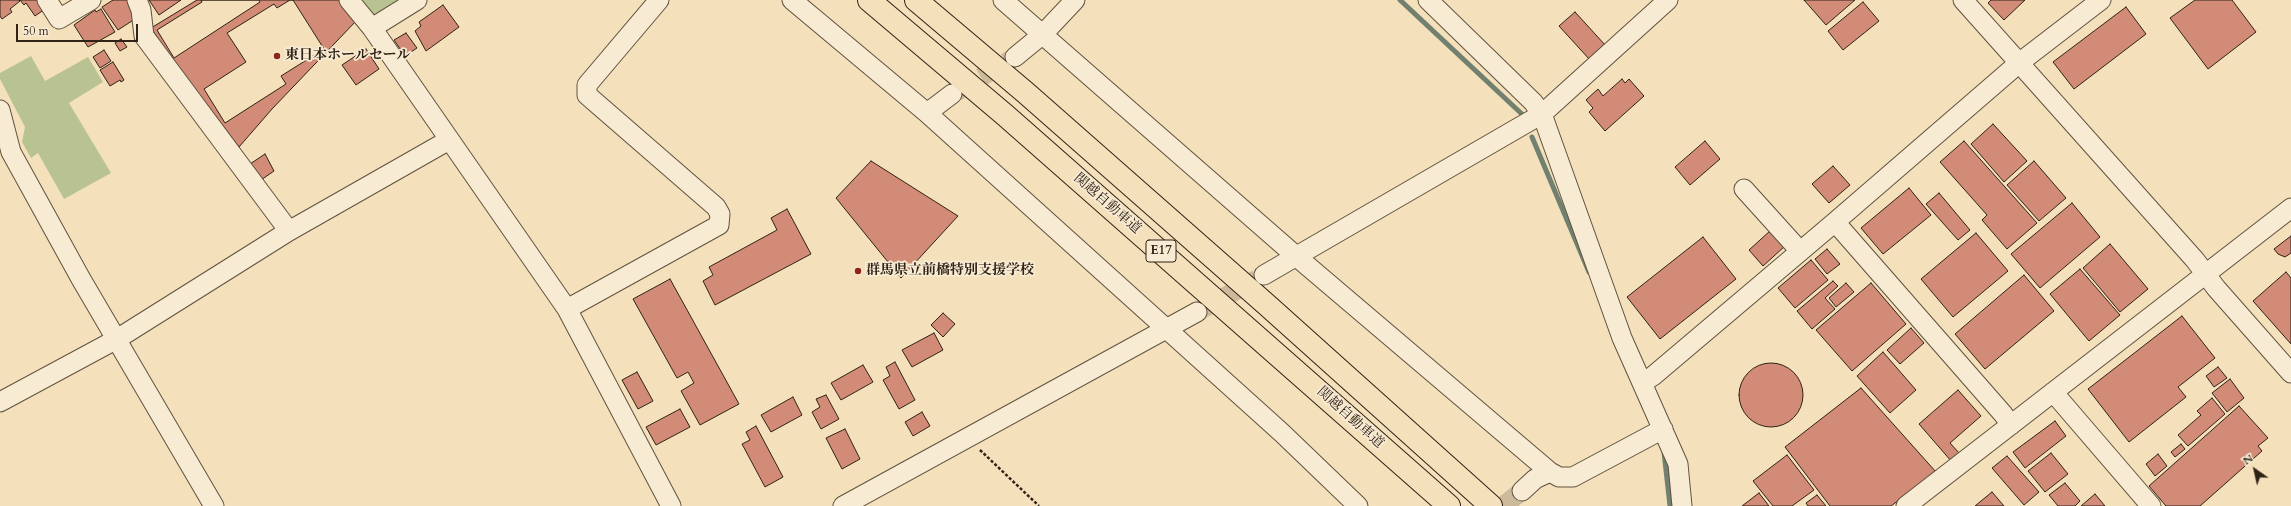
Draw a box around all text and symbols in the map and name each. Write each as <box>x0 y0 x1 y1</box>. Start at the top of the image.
scale bar <box>18 16 140 42</box>
text: 50 m <box>23 23 49 39</box>
place label: 東日本ホールセール <box>285 48 410 64</box>
marker: 東日本ホールセール <box>272 51 282 61</box>
street label: 関越自動車道 <box>1070 170 1144 238</box>
road number: E17 <box>1146 240 1176 262</box>
place label: 群馬県立前橋特別支援学校 <box>866 263 1034 279</box>
marker: 群馬県立前橋特別支援学校 <box>853 266 863 276</box>
street label: 関越自動車道 <box>1313 384 1387 452</box>
north arrow <box>2235 450 2275 490</box>
text: N <box>2240 451 2256 469</box>

